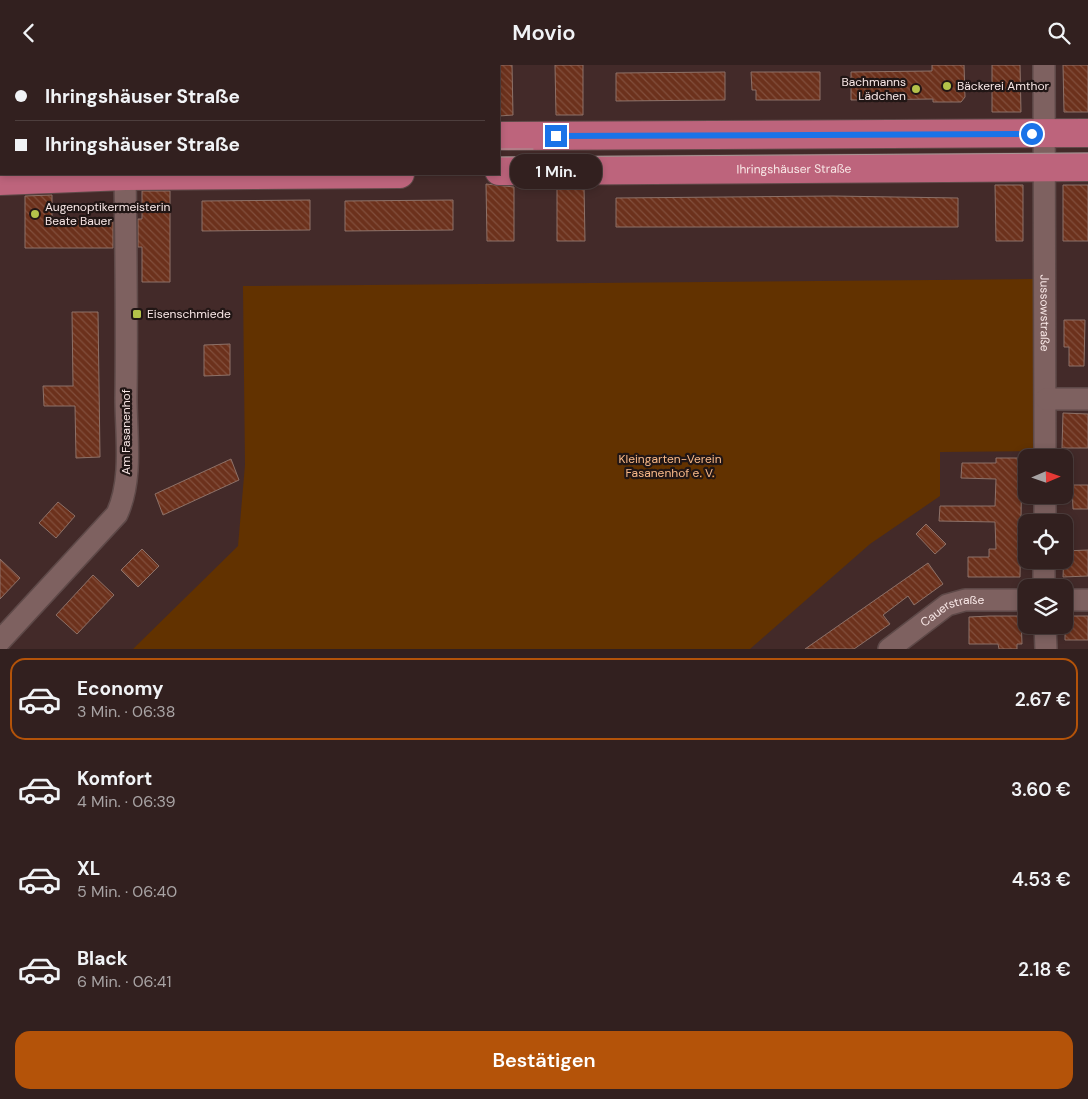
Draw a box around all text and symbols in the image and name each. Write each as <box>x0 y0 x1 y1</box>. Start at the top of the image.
text: Movio <box>512 18 576 47</box>
icon: back <box>15 19 43 47</box>
icon: search <box>1045 19 1073 47</box>
place label: Bachmanns Lädchen <box>841 74 906 104</box>
place label: Bäckerei Amthor <box>957 78 1050 94</box>
marker: Bäckerei Amthor <box>941 80 953 92</box>
marker: Bachmanns Lädchen <box>910 83 922 95</box>
text: Ihringshäuser Straße <box>45 84 240 109</box>
route start <box>1021 123 1043 145</box>
route end <box>545 125 567 147</box>
text: Ihringshäuser Straße <box>45 132 240 157</box>
callout: 1 Min. <box>510 153 602 189</box>
text: 1 Min. <box>535 161 577 182</box>
street label: Ihringshäuser Straße <box>737 161 852 177</box>
place label: Augenoptikermeisterin Beate Bauer <box>45 199 171 229</box>
marker: Augenoptikermeisterin Beate Bauer <box>29 208 41 220</box>
street label: Jussowstraße <box>1037 274 1053 352</box>
place label: Eisenschmiede <box>147 306 231 322</box>
marker: Eisenschmiede <box>131 308 143 320</box>
street label: Am Fasanenhof <box>118 389 134 475</box>
north arrow <box>1018 449 1072 504</box>
map controls <box>1018 449 1073 634</box>
park label: Kleingarten-Verein Fasanenhof e. V. <box>618 451 722 481</box>
button: locate <box>1018 514 1073 569</box>
button: layers <box>1018 579 1073 634</box>
street label: Cauerstraße <box>917 592 984 630</box>
text: Economy <box>77 676 164 701</box>
icon: car <box>17 677 62 722</box>
text: 2.67 € <box>1015 687 1071 712</box>
text: 3 Min. · 06:38 <box>77 701 175 722</box>
text: Komfort <box>77 766 152 791</box>
icon: car <box>17 767 62 812</box>
text: 3.60 € <box>1011 777 1071 802</box>
text: 4 Min. · 06:39 <box>77 791 176 812</box>
text: XL <box>77 856 100 881</box>
icon: car <box>17 857 62 902</box>
text: 4.53 € <box>1012 867 1071 892</box>
text: 5 Min. · 06:40 <box>77 881 177 902</box>
text: Black <box>77 946 128 971</box>
icon: car <box>17 947 62 992</box>
text: 2.18 € <box>1018 957 1071 982</box>
text: 6 Min. · 06:41 <box>77 971 172 992</box>
button: Bestätigen <box>15 1031 1073 1089</box>

